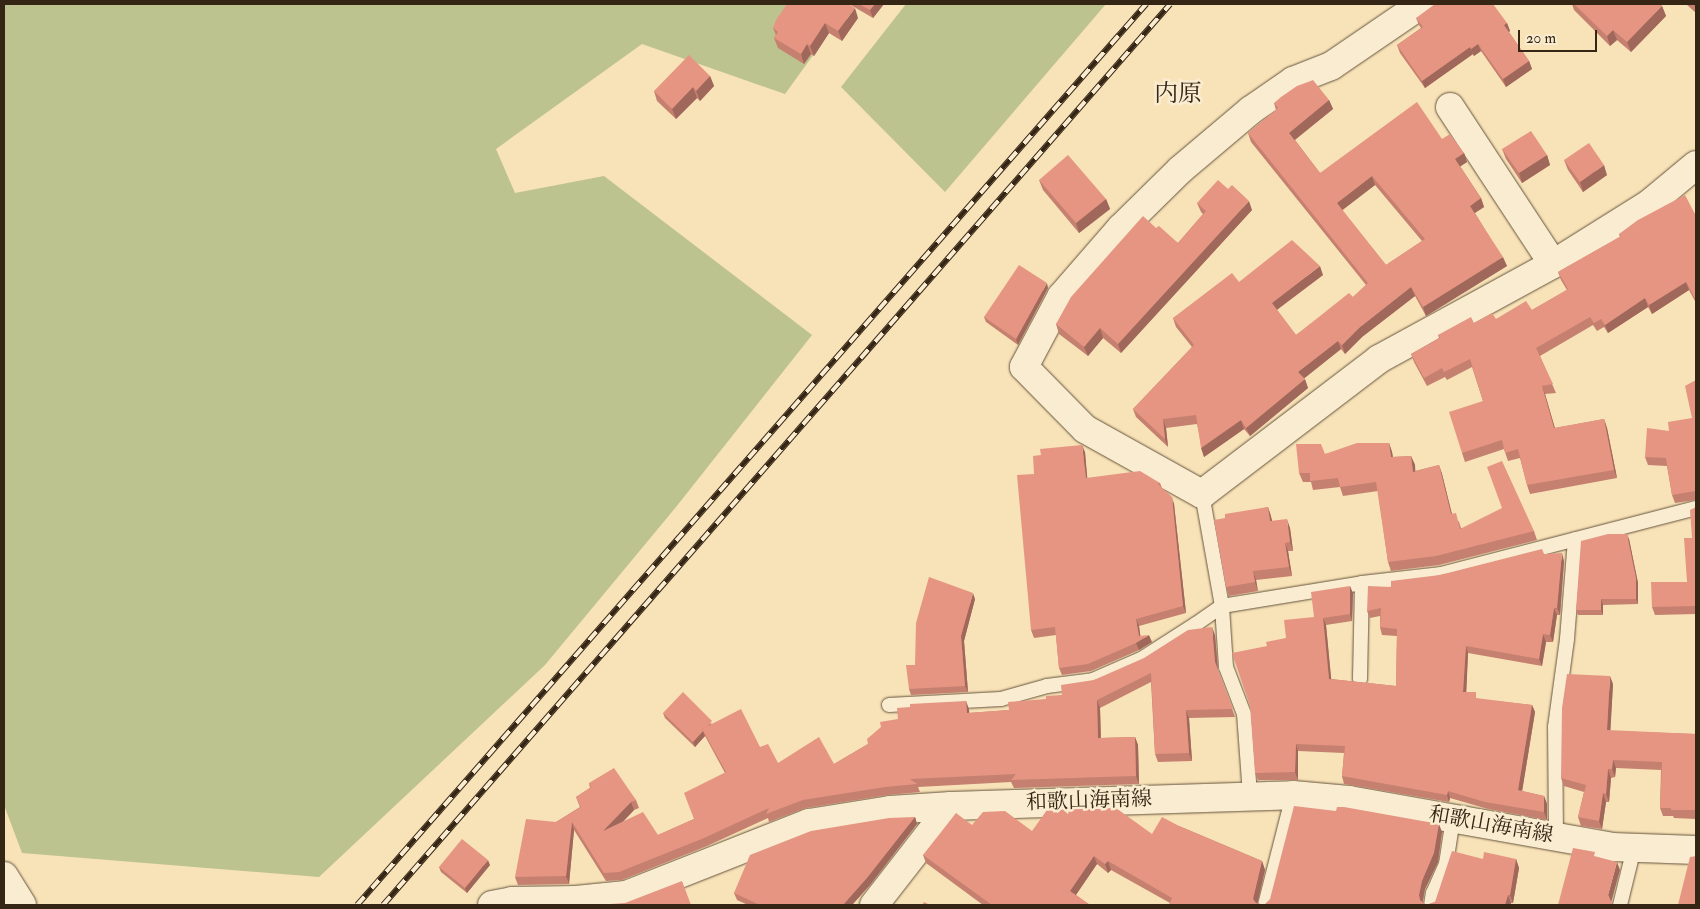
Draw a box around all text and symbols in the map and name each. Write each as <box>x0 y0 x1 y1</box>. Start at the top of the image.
scale bar <box>1520 20 1599 52</box>
text: 20 m <box>1526 29 1556 48</box>
district label: 内原 <box>1154 80 1202 108</box>
street label: 和歌山海南線 <box>1026 786 1152 816</box>
street label: 和歌山海南線 <box>1427 802 1555 848</box>

